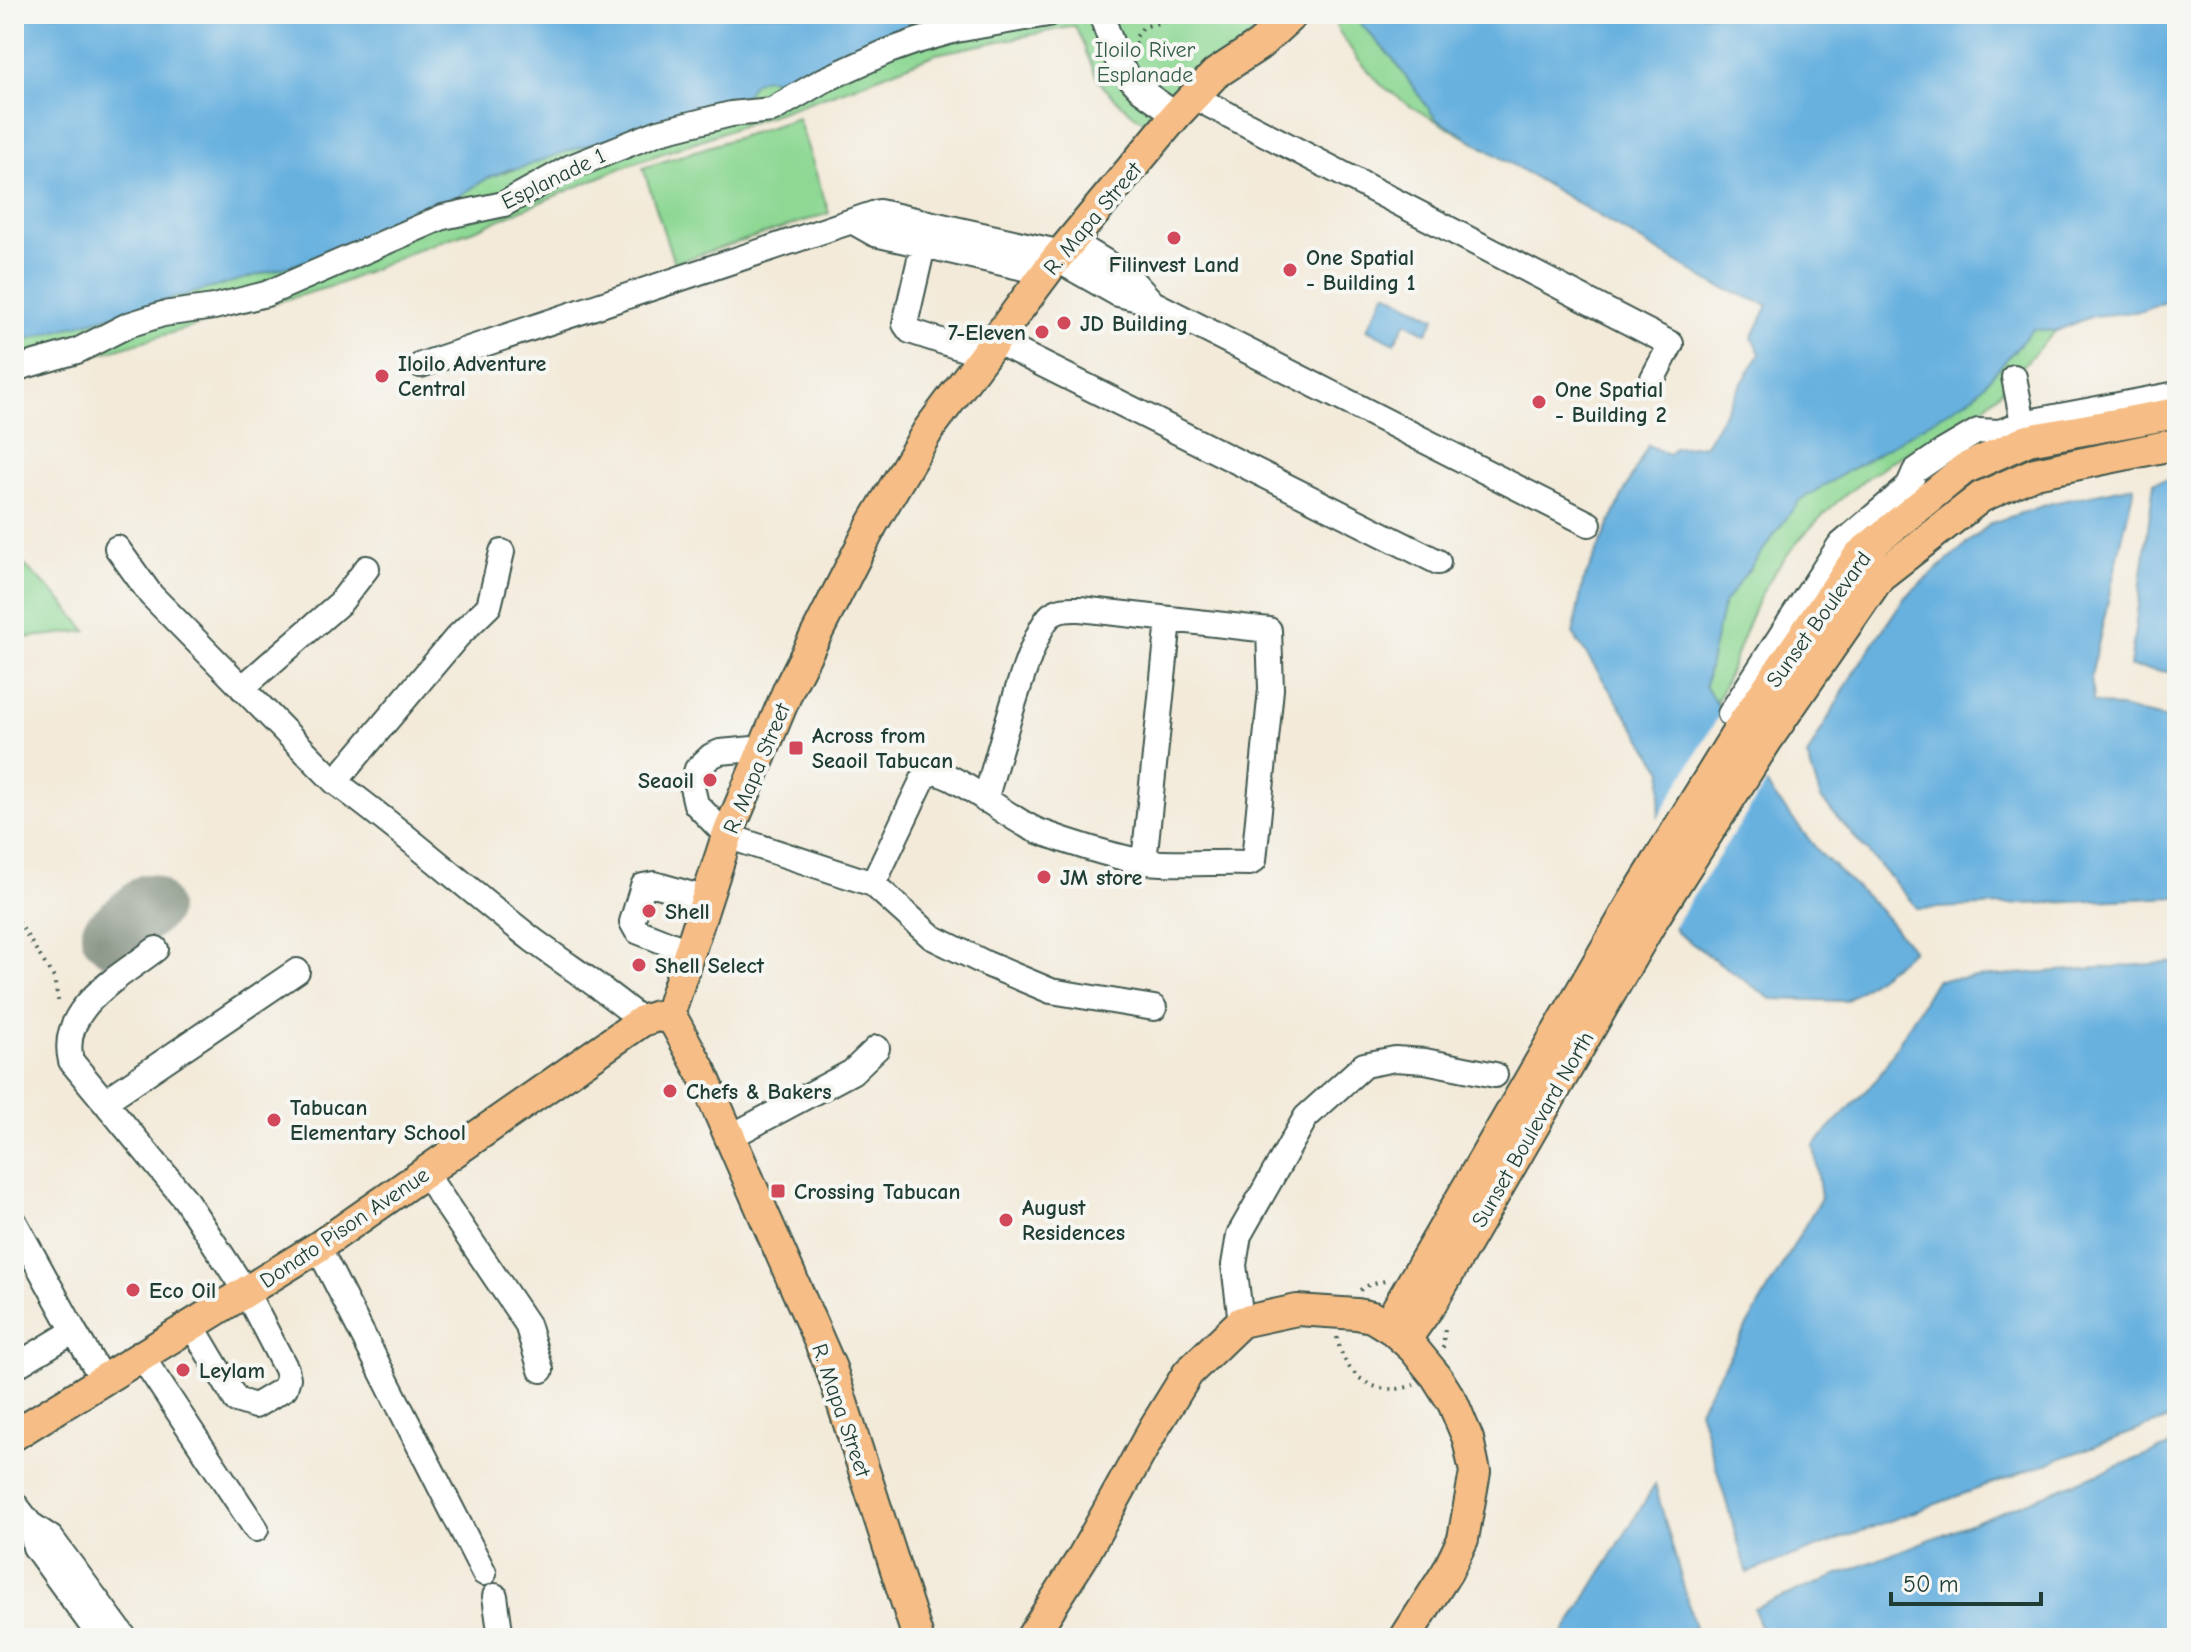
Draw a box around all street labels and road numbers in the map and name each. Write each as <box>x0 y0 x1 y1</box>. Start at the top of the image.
street label: Esplanade 1 <box>497 143 610 215</box>
street label: R. Mapa Street <box>1038 156 1148 280</box>
street label: Sunset Boulevard <box>1761 547 1877 693</box>
street label: R. Mapa Street <box>718 699 796 837</box>
street label: Sunset Boulevard North <box>1466 1027 1600 1232</box>
street label: Donato Pison Avenue <box>255 1162 434 1294</box>
street label: R. Mapa Street <box>806 1340 876 1481</box>

